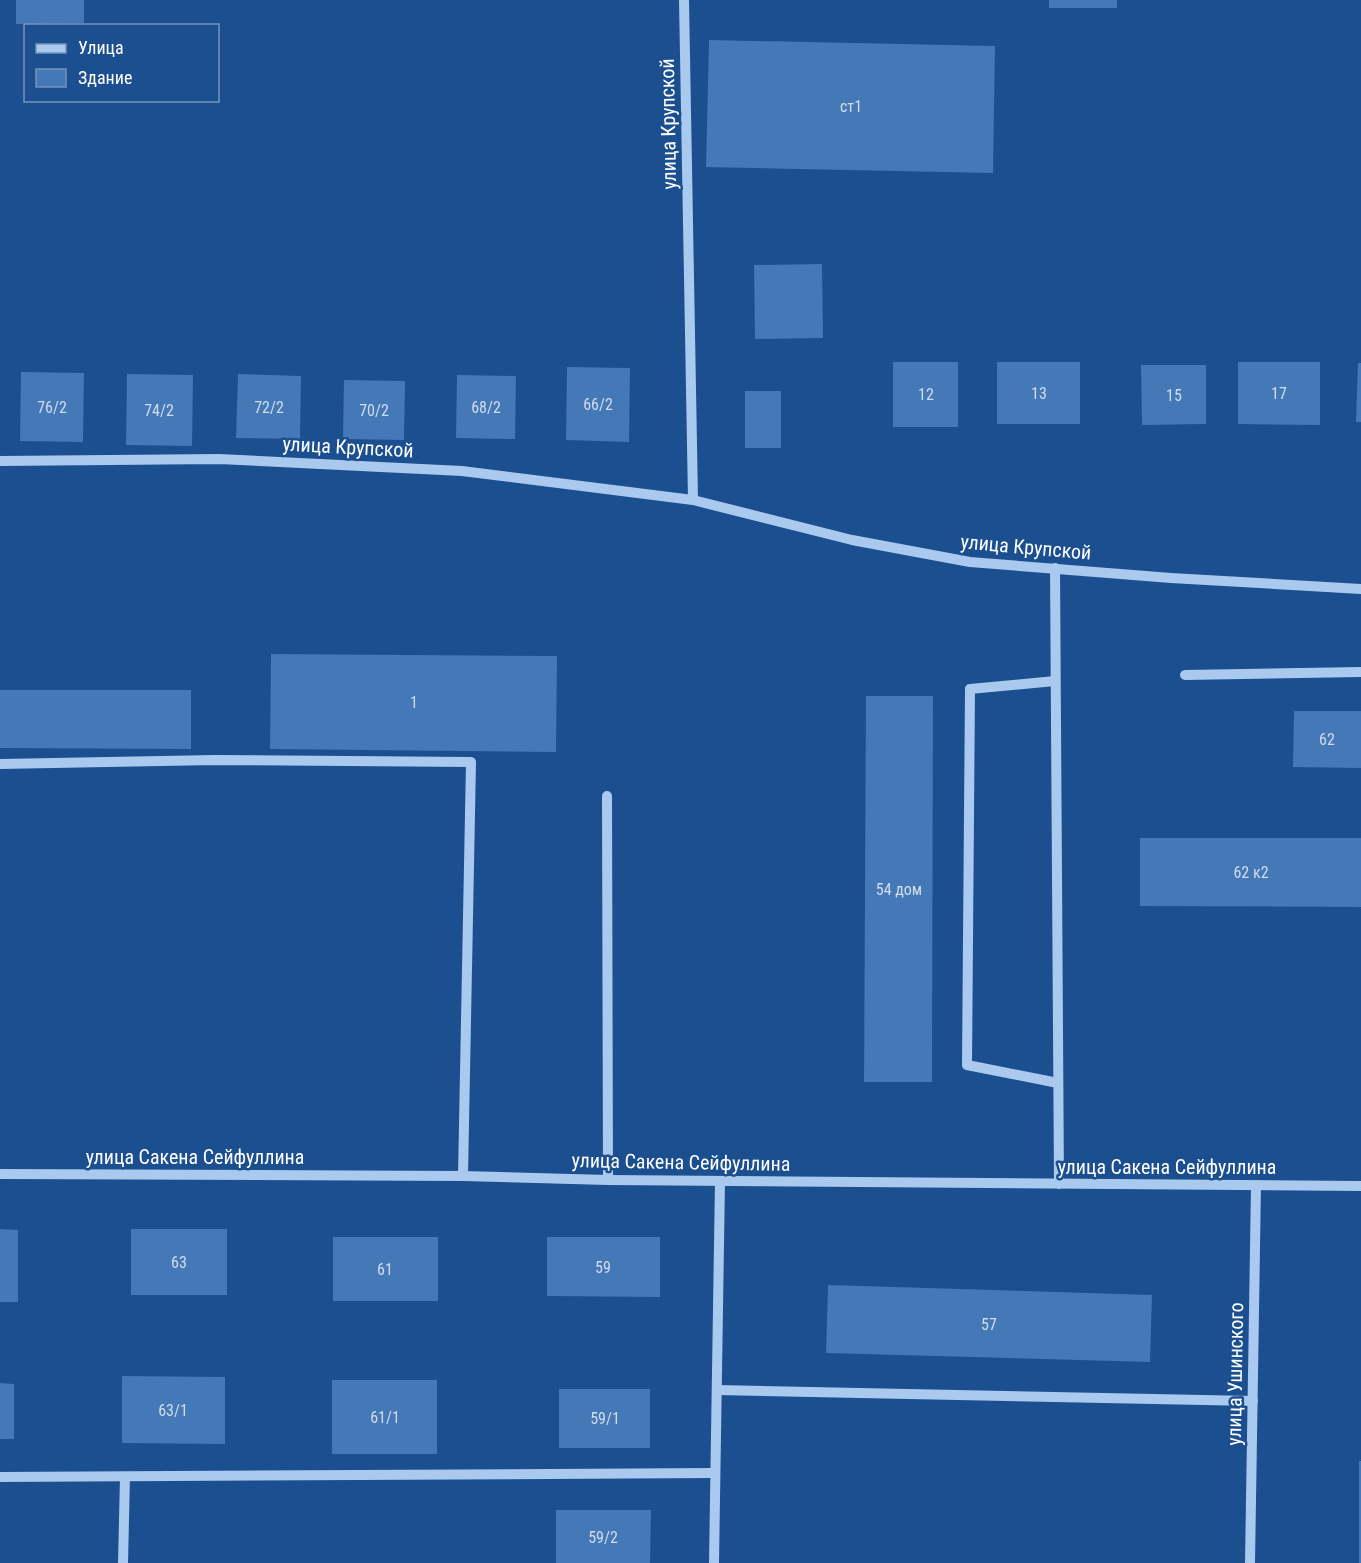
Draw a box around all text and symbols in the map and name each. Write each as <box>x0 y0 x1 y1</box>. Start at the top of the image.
legend <box>24 24 219 102</box>
text: Улица <box>78 37 124 58</box>
street label: улица Крупской <box>655 58 681 190</box>
text: Здание <box>78 67 132 88</box>
house number: ст1 <box>840 97 862 116</box>
house number: 13 <box>1031 384 1047 403</box>
house number: 17 <box>1271 384 1287 403</box>
house number: 12 <box>918 385 934 404</box>
house number: 15 <box>1166 386 1182 405</box>
house number: 66/2 <box>583 395 613 414</box>
house number: 76/2 <box>37 398 67 417</box>
house number: 72/2 <box>254 398 284 417</box>
house number: 68/2 <box>471 398 501 417</box>
house number: 74/2 <box>144 401 174 420</box>
house number: 70/2 <box>359 401 389 420</box>
street label: улица Крупской <box>282 432 414 462</box>
street label: улица Крупской <box>960 529 1092 565</box>
house number: 1 <box>410 693 418 712</box>
house number: 62 <box>1319 730 1335 749</box>
house number: 62 к2 <box>1233 863 1269 882</box>
house number: 54 дом <box>876 880 922 899</box>
street label: улица Сакена Сейфуллина <box>86 1145 304 1169</box>
street label: улица Сакена Сейфуллина <box>571 1148 791 1176</box>
street label: улица Сакена Сейфуллина <box>1058 1155 1276 1179</box>
house number: 63 <box>171 1253 187 1272</box>
house number: 59 <box>595 1258 611 1277</box>
house number: 61 <box>377 1260 393 1279</box>
street label: улица Ушинского <box>1222 1302 1248 1446</box>
house number: 57 <box>981 1315 997 1334</box>
house number: 63/1 <box>158 1401 188 1420</box>
house number: 61/1 <box>370 1408 400 1427</box>
house number: 59/1 <box>590 1409 620 1428</box>
house number: 59/2 <box>588 1528 618 1547</box>

